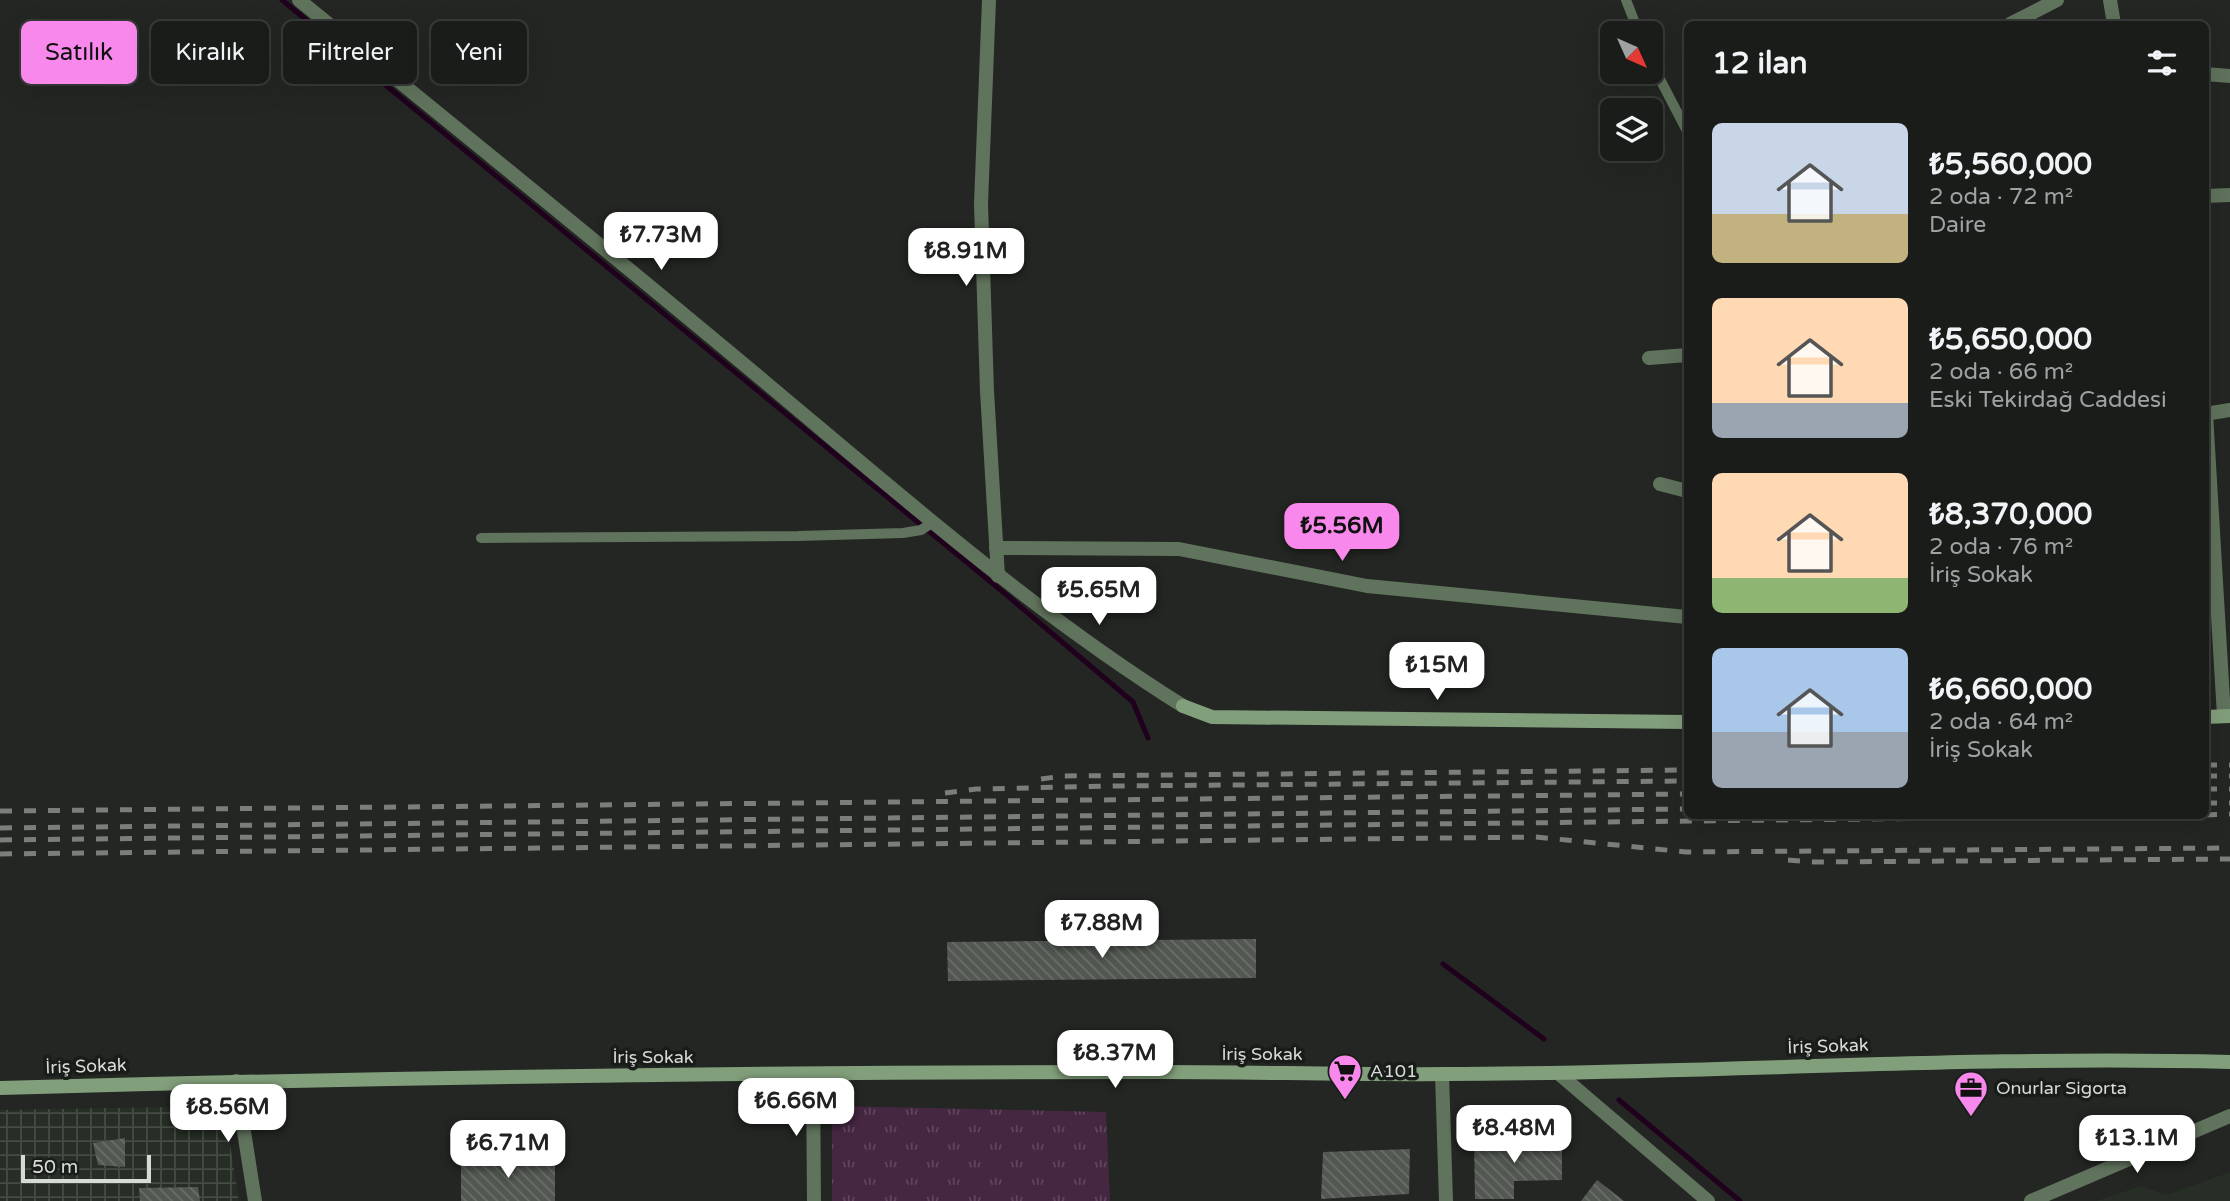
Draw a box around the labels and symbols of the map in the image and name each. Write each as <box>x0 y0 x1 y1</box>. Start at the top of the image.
north arrow <box>1600 21 1662 84</box>
pin: ₺7.73M <box>604 212 718 272</box>
pin: ₺8.91M <box>909 229 1023 288</box>
pin: ₺5.56M <box>1285 504 1399 563</box>
pin: ₺5.65M <box>1042 568 1156 627</box>
pin: ₺15M <box>1396 642 1478 702</box>
pin: ₺7.88M <box>1045 900 1159 960</box>
pin: ₺8.37M <box>1058 1030 1172 1090</box>
street label: İriş Sokak <box>1787 1034 1869 1058</box>
street label: İriş Sokak <box>1221 1043 1303 1065</box>
street label: İriş Sokak <box>612 1046 694 1068</box>
supermarket icon: A101 <box>1326 1052 1364 1101</box>
street label: İriş Sokak <box>45 1054 127 1078</box>
place label: A101 <box>1370 1060 1417 1082</box>
office icon: Onurlar Sigorta <box>1952 1069 1990 1118</box>
place label: Onurlar Sigorta <box>1996 1077 2127 1099</box>
pin: ₺6.66M <box>739 1078 853 1138</box>
pin: ₺8.56M <box>171 1084 285 1144</box>
pin: ₺8.48M <box>1457 1106 1571 1165</box>
pin: ₺13.1M <box>2080 1116 2194 1175</box>
pin: ₺6.71M <box>451 1120 565 1180</box>
scale bar <box>21 1152 150 1184</box>

